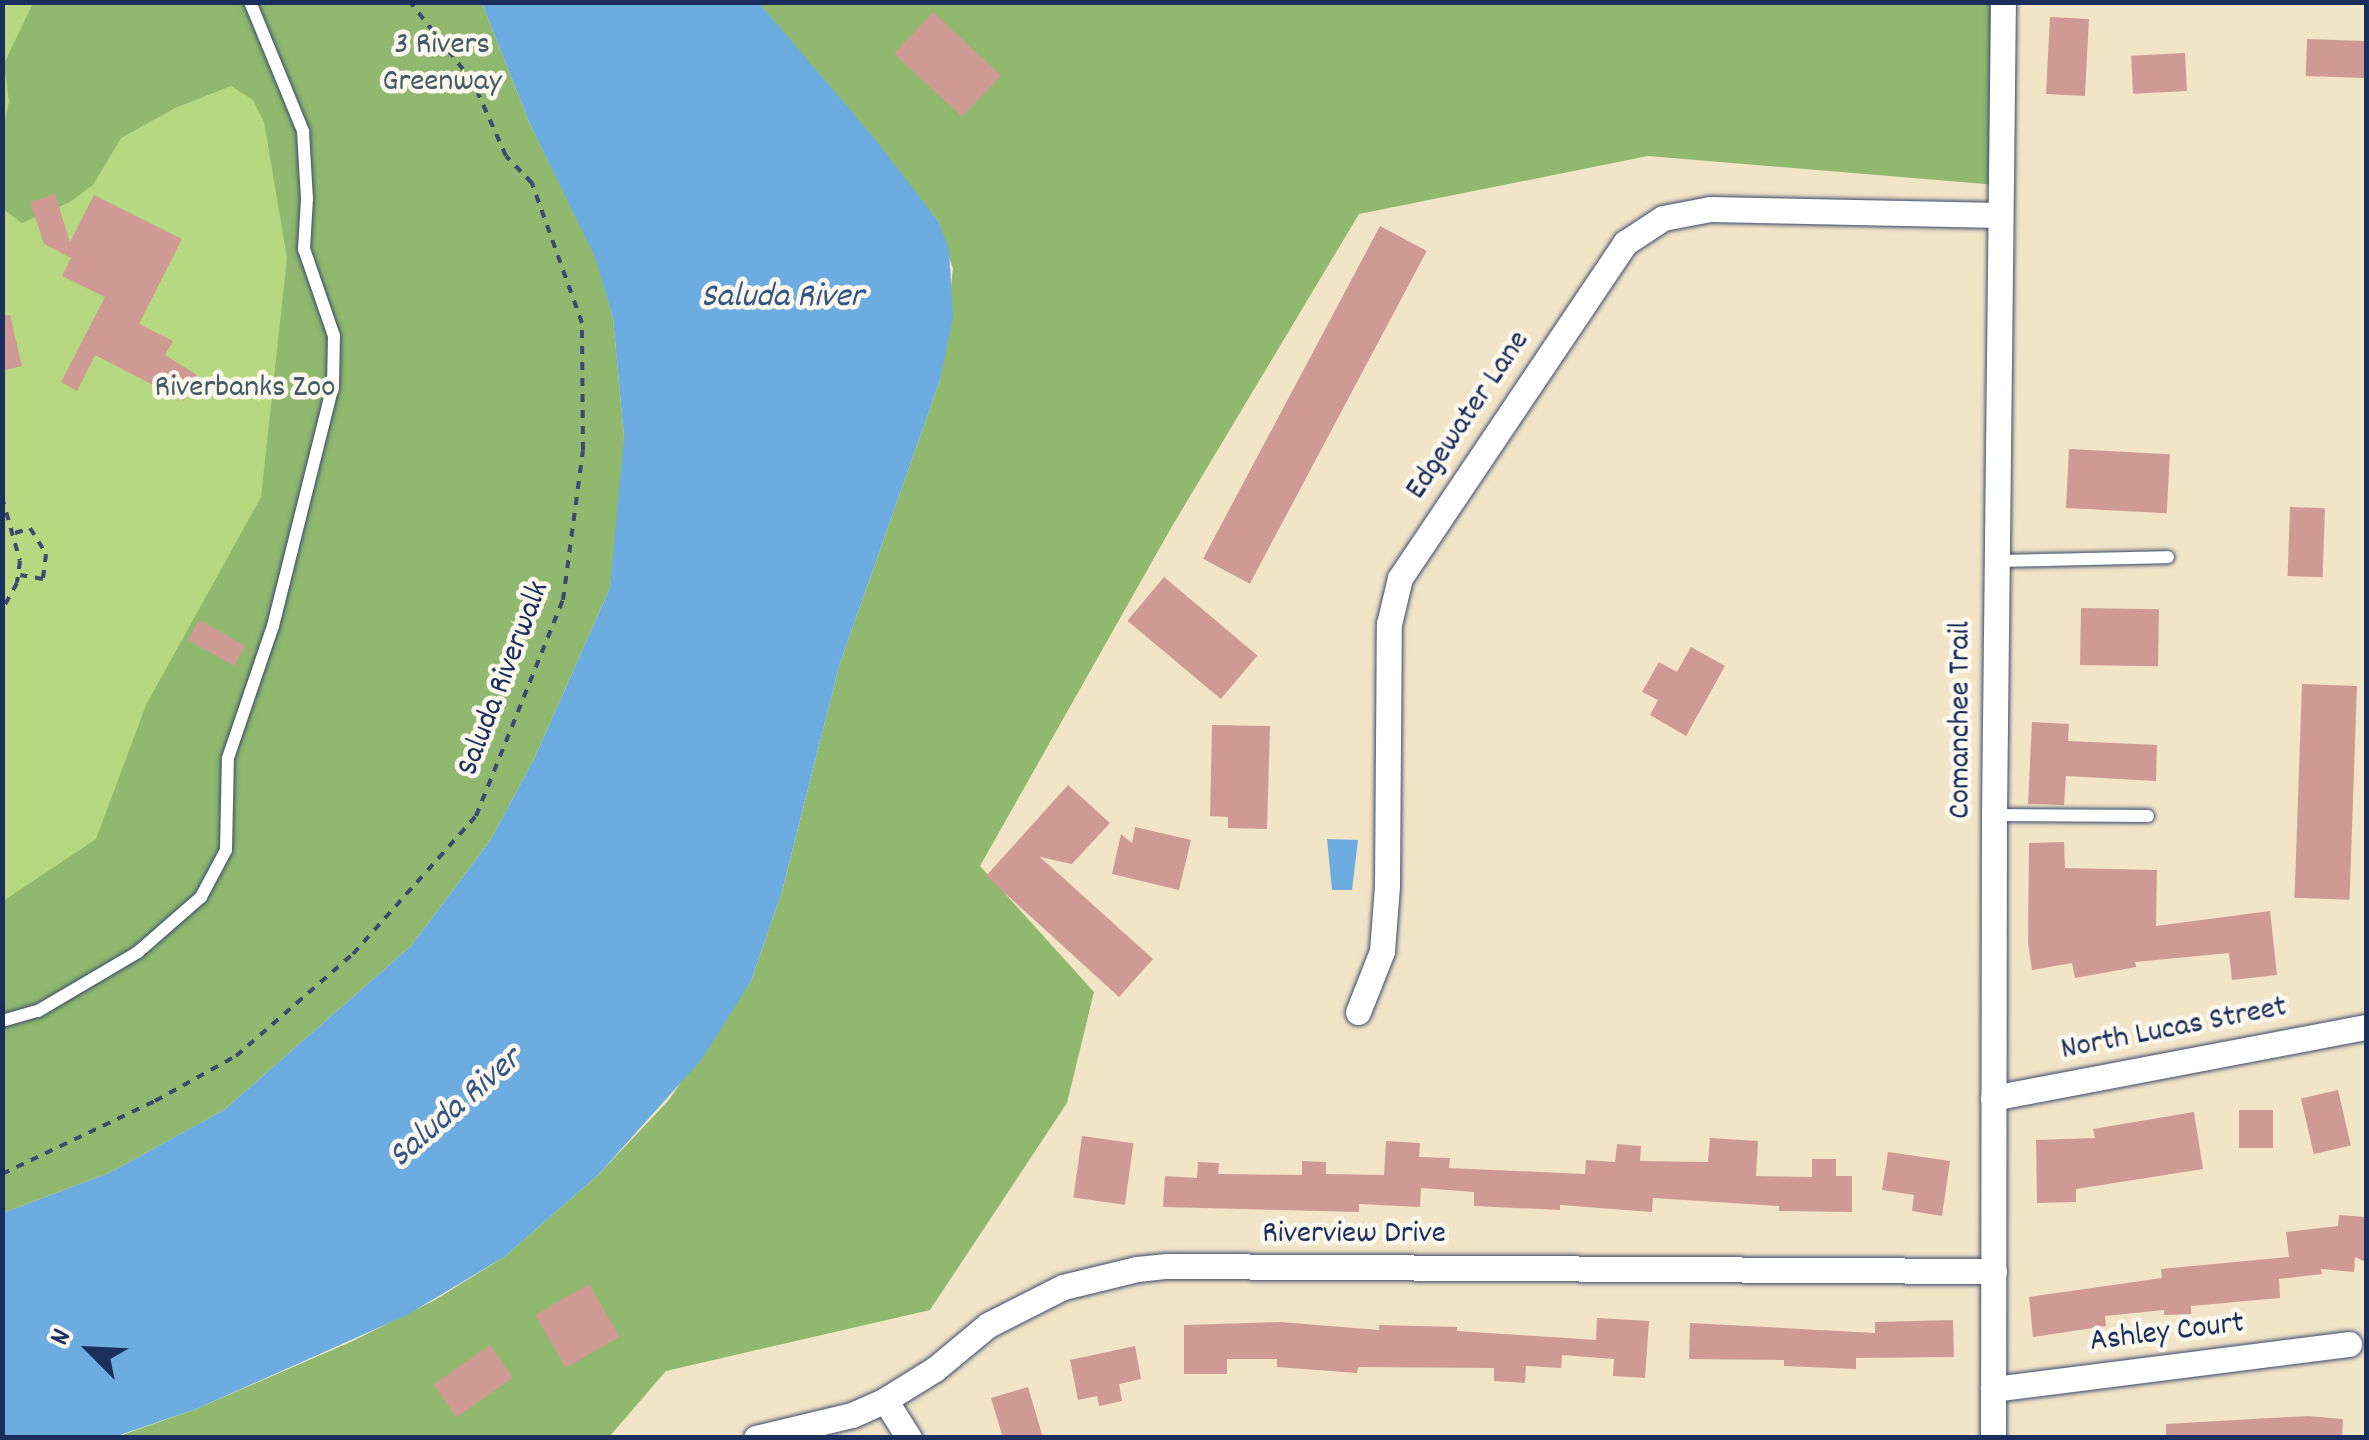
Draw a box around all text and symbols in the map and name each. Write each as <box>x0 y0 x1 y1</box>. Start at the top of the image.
park label: 3 Rivers Greenway <box>382 28 502 103</box>
water label: Saluda River <box>701 277 863 319</box>
street label: Edgewater Lane <box>1398 324 1540 508</box>
park label: Riverbanks Zoo <box>155 370 335 408</box>
street label: Saluda Riverwalk <box>450 576 560 782</box>
street label: Comanchee Trail <box>1943 621 1981 819</box>
street label: North Lucas Street <box>2058 989 2290 1071</box>
water label: Saluda River <box>381 1040 531 1178</box>
street label: Riverview Drive <box>1262 1216 1446 1254</box>
north arrow <box>40 1300 140 1400</box>
street label: Ashley Court <box>2088 1305 2246 1363</box>
text: N <box>42 1323 84 1352</box>

